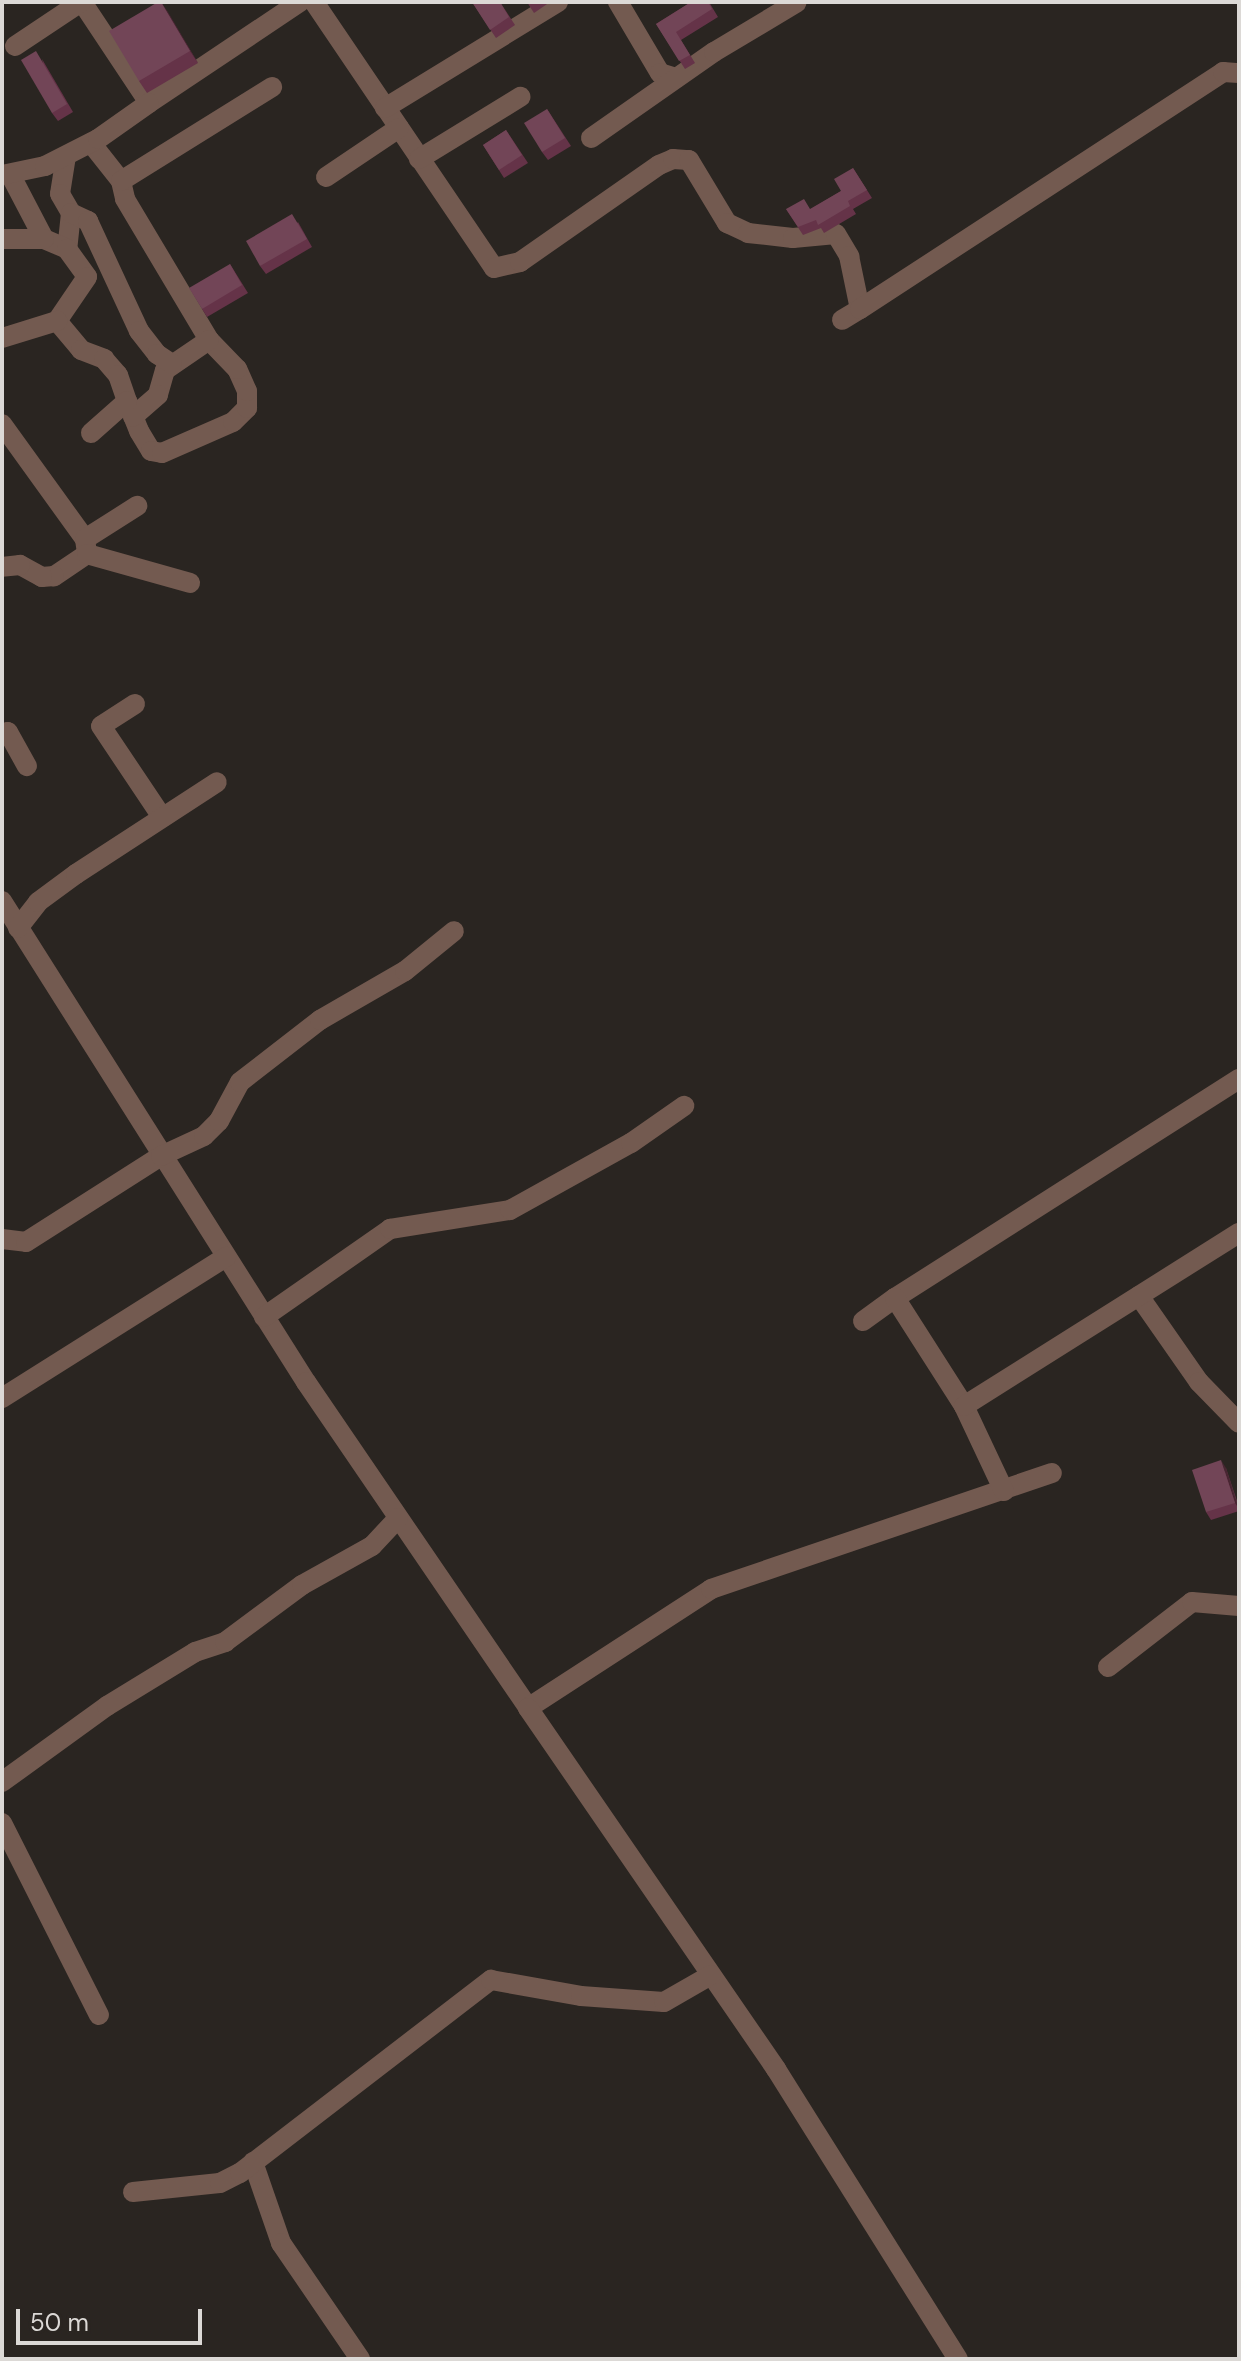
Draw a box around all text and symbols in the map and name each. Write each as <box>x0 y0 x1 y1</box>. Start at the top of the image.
scale bar <box>20 2293 206 2343</box>
text: 50 m <box>30 2307 89 2338</box>

